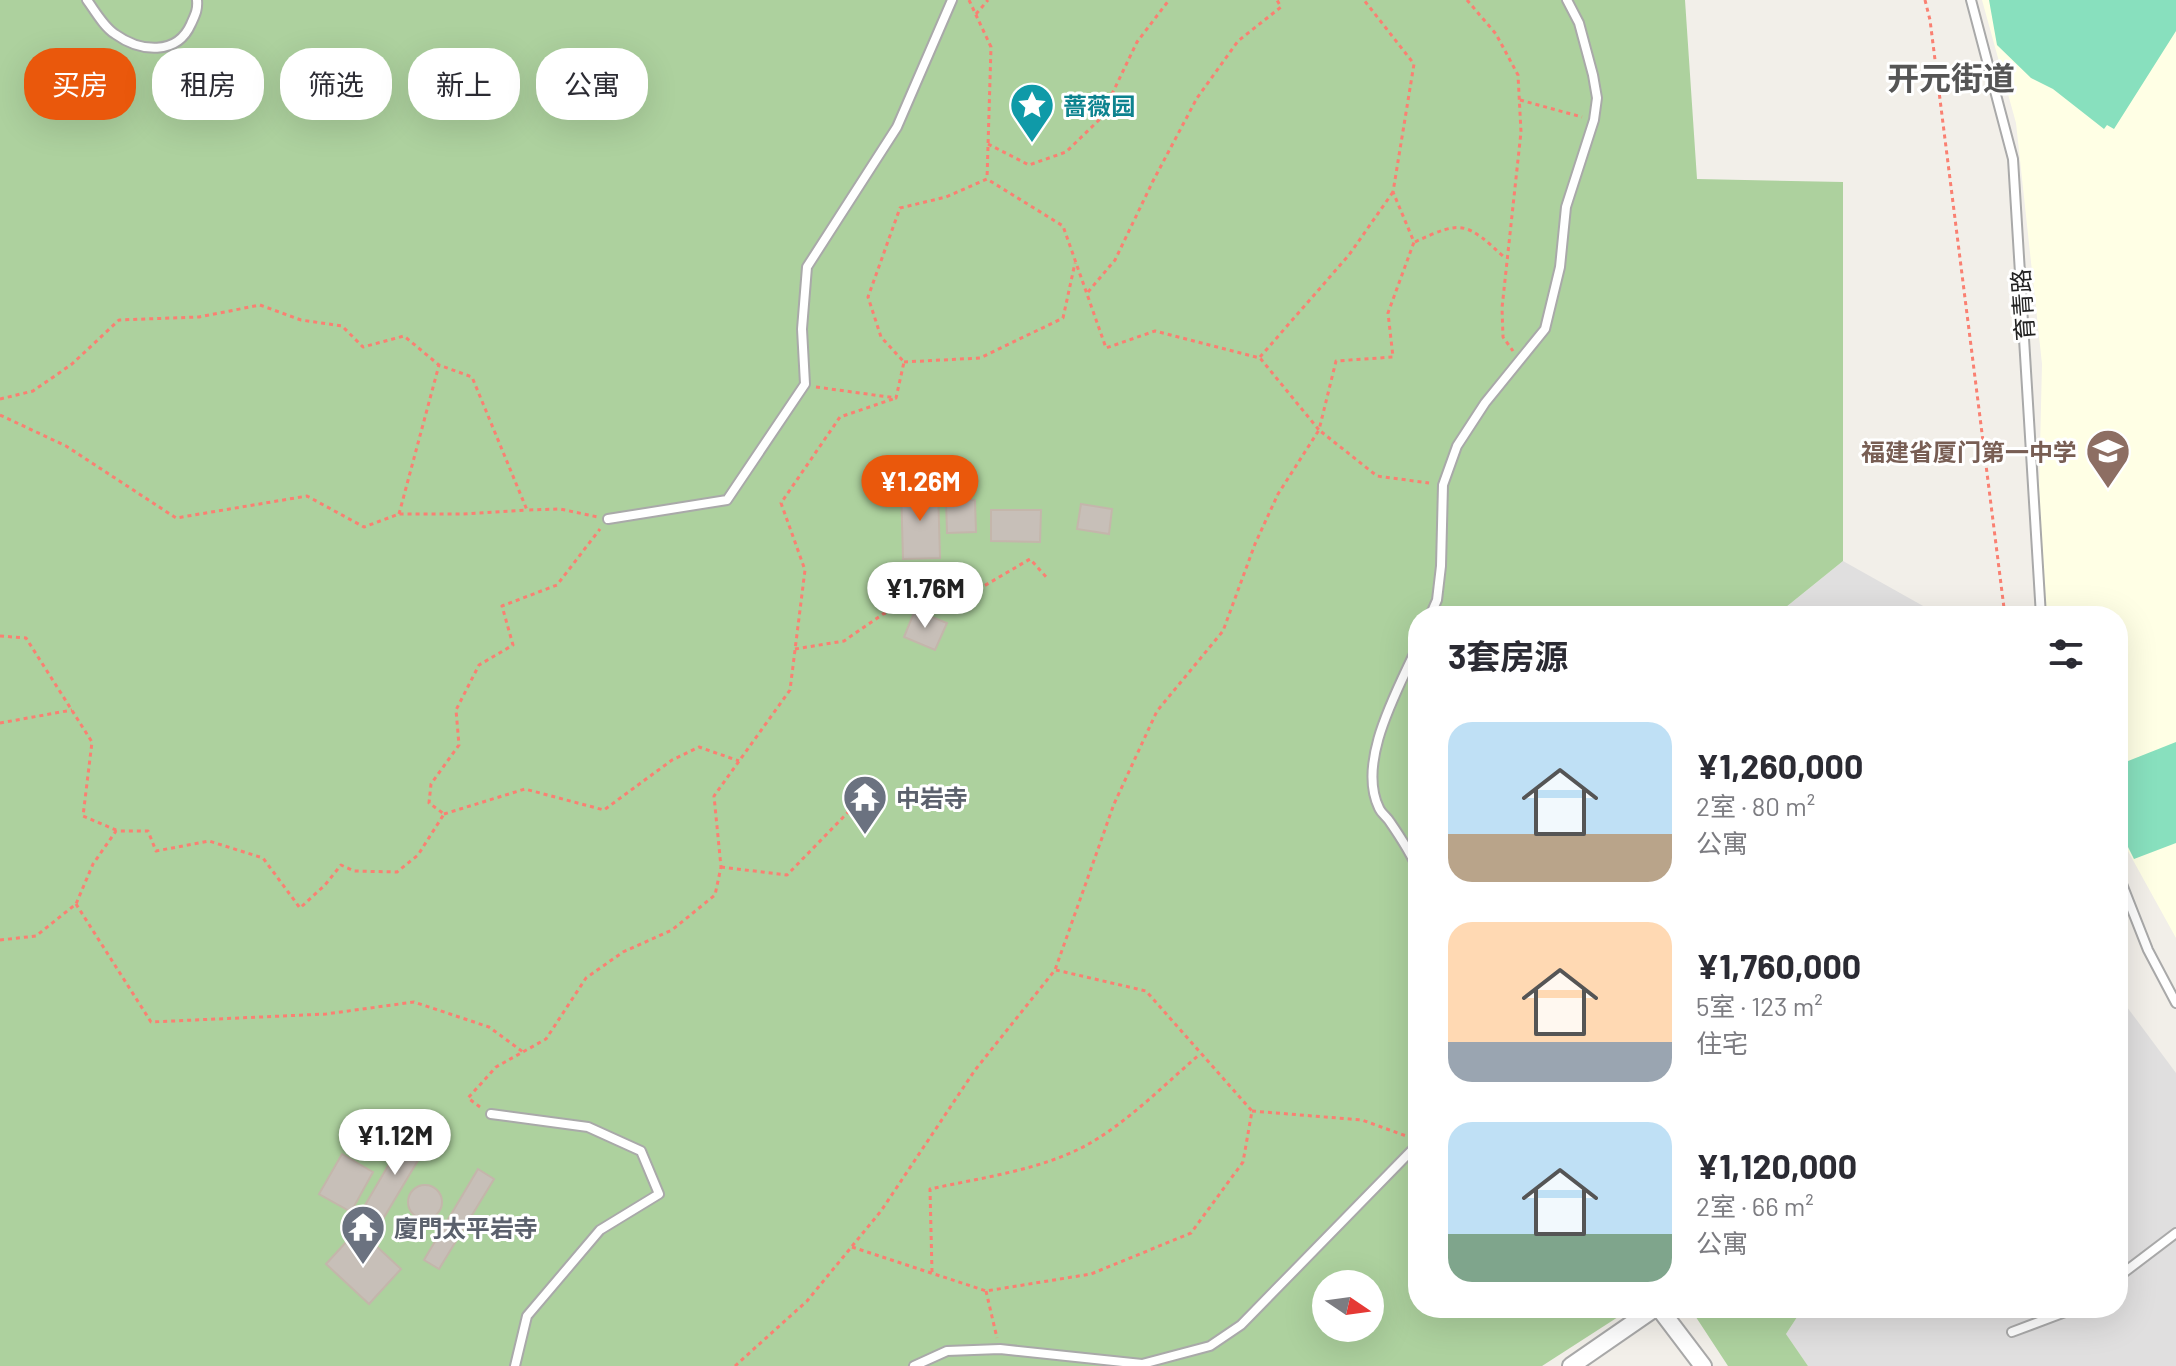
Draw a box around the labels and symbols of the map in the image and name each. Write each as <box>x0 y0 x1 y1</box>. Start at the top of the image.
district label: 开元街道 <box>1887 58 2015 96</box>
place icon: 蔷薇园 <box>1008 81 1056 144</box>
place label: 蔷薇园 <box>1063 91 1135 120</box>
street label: 育青路 <box>2005 268 2039 342</box>
school or university icon: 福建省厦门第一中学 <box>2084 427 2132 490</box>
place label: 福建省厦门第一中学 <box>1861 437 2077 466</box>
pin: ¥1.26M <box>855 455 985 523</box>
pin: ¥1.76M <box>860 562 990 630</box>
temple icon: 中岩寺 <box>841 773 889 836</box>
place label: 中岩寺 <box>896 783 968 812</box>
pin: ¥1.12M <box>330 1109 460 1177</box>
temple icon: 廈門太平岩寺 <box>339 1203 387 1266</box>
place label: 廈門太平岩寺 <box>394 1213 538 1242</box>
north arrow <box>1312 1270 1384 1342</box>

